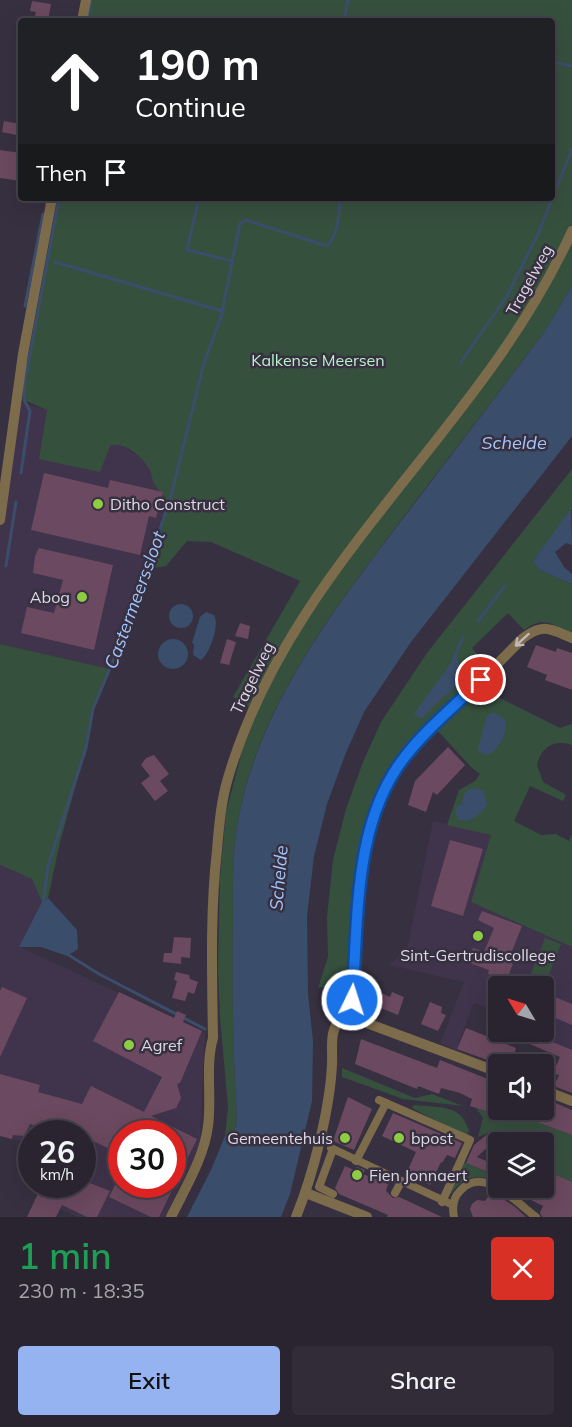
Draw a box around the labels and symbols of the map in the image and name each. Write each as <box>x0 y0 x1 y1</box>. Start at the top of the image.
street label: Tragelweg <box>501 241 557 319</box>
park label: Kalkense Meersen <box>251 350 385 370</box>
water label: Schelde <box>481 431 547 454</box>
place label: Ditho Construct <box>110 494 225 514</box>
marker: Ditho Construct <box>91 497 105 511</box>
water label: Castermeerssloot <box>99 527 170 672</box>
place label: Abog <box>30 587 70 607</box>
marker: Abog <box>75 590 89 604</box>
one-way arrow <box>515 633 530 647</box>
street label: Tragelweg <box>226 639 278 717</box>
pin <box>455 654 506 705</box>
water label: Schelde <box>264 844 293 912</box>
marker: Sint-Gertrudiscollege <box>471 929 485 943</box>
place label: Sint-Gertrudiscollege <box>400 945 556 965</box>
position arrow <box>320 968 384 1032</box>
north arrow <box>488 976 554 1042</box>
place label: Agref <box>141 1035 183 1055</box>
marker: Agref <box>122 1038 136 1052</box>
speed limit sign: 30 <box>108 1120 186 1198</box>
place label: Gemeentehuis <box>227 1128 333 1148</box>
place label: bpost <box>411 1128 453 1148</box>
marker: Gemeentehuis <box>338 1131 352 1145</box>
marker: bpost <box>392 1131 406 1145</box>
place label: Fien Jonnaert <box>369 1165 468 1185</box>
marker: Fien Jonnaert <box>350 1168 364 1182</box>

